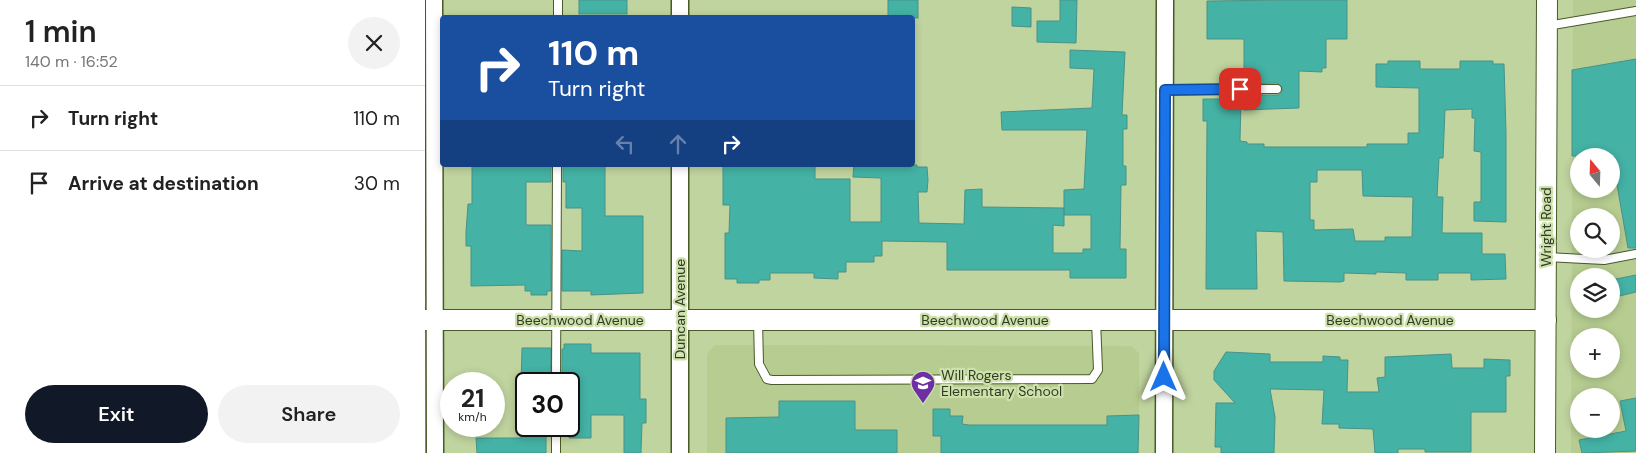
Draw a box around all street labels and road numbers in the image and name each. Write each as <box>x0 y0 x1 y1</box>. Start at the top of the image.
street label: Wright Road <box>1537 187 1555 267</box>
street label: Duncan Avenue <box>671 259 689 359</box>
street label: Beechwood Avenue <box>516 311 644 329</box>
street label: Beechwood Avenue <box>921 311 1049 329</box>
street label: Beechwood Avenue <box>1326 311 1454 329</box>

